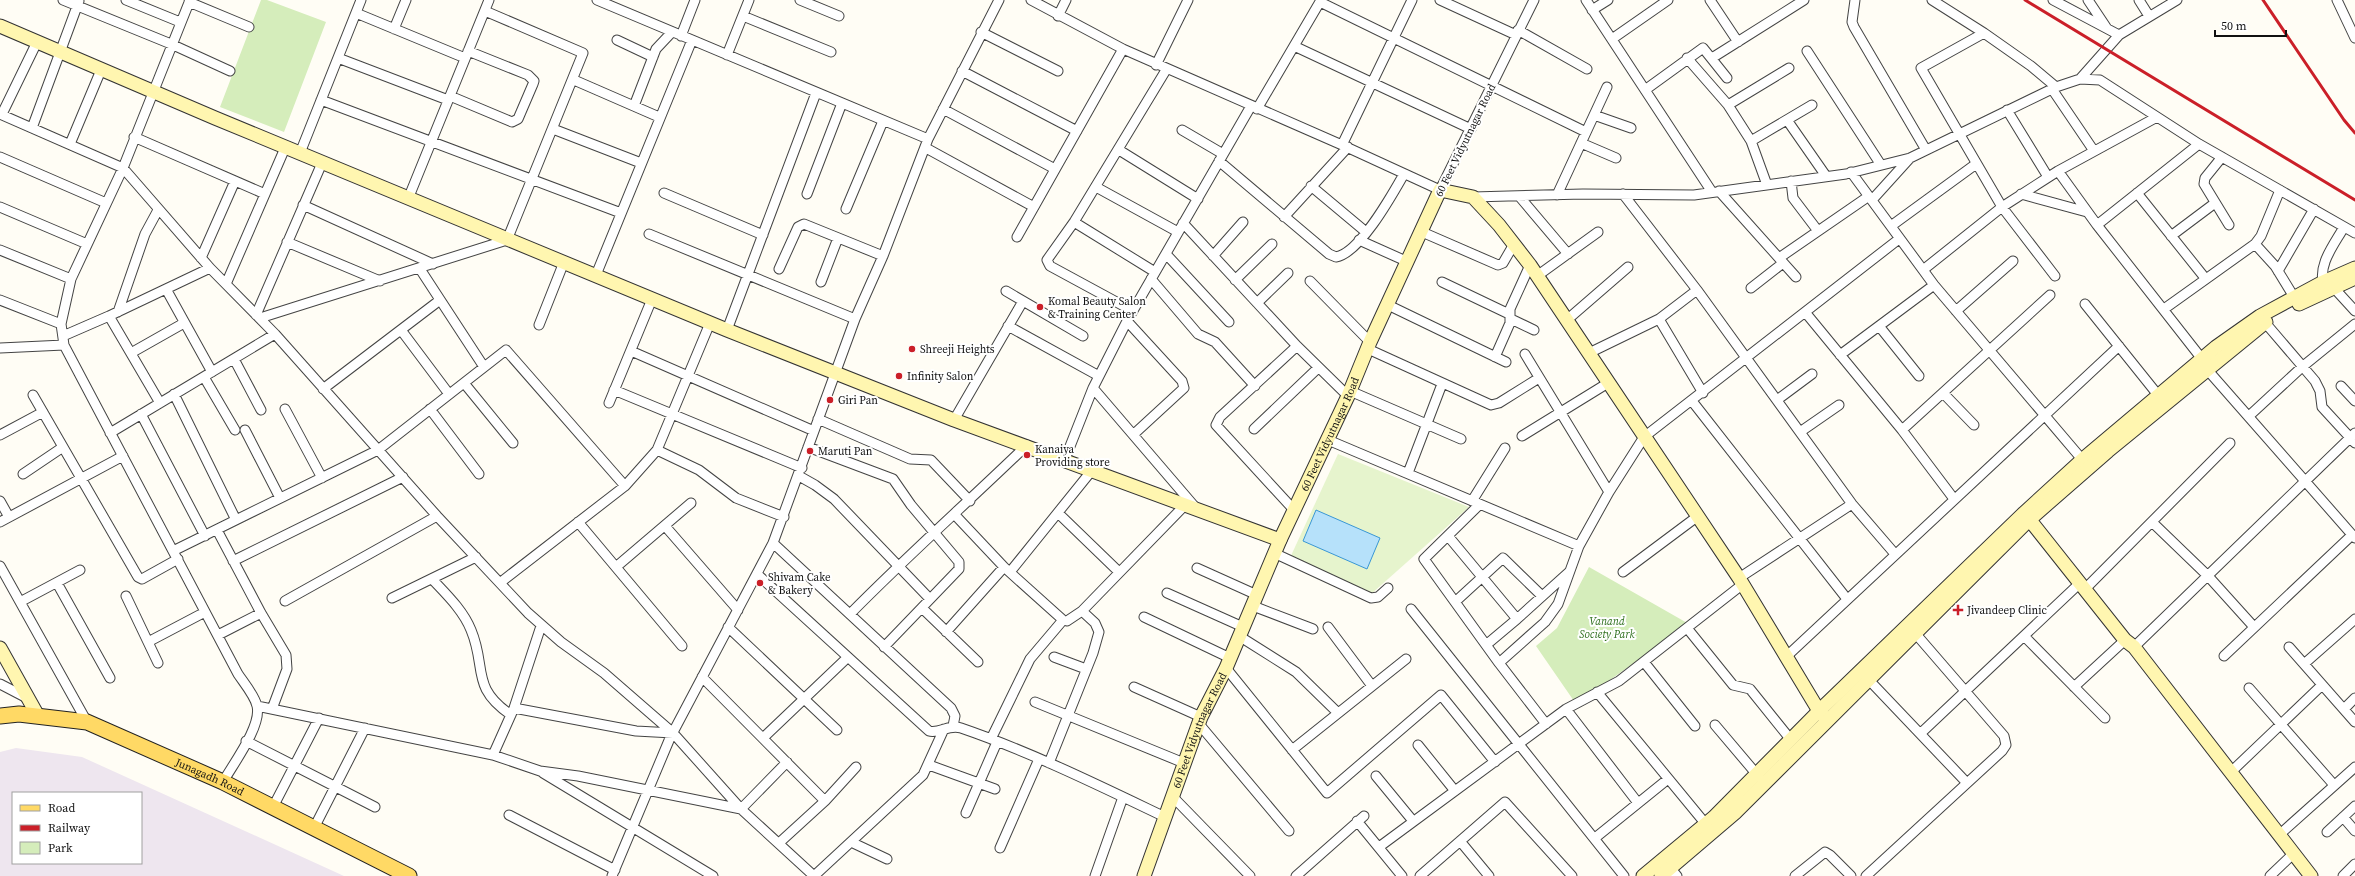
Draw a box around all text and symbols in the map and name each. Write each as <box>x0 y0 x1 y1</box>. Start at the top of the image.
scale bar <box>2215 12 2286 38</box>
text: 50 m <box>2221 18 2247 34</box>
street label: 60 Feet Vidyutnagar Road <box>1432 81 1500 199</box>
place label: Komal Beauty Salon & Training Center <box>1048 294 1146 322</box>
marker: Komal Beauty Salon & Training Center <box>1035 302 1045 312</box>
place label: Shreeji Heights <box>920 342 995 357</box>
marker: Shreeji Heights <box>907 344 917 354</box>
place label: Infinity Salon <box>907 369 974 384</box>
marker: Infinity Salon <box>894 371 904 381</box>
street label: 60 Feet Vidyutnagar Road <box>1297 374 1363 494</box>
place label: Giri Pan <box>838 393 878 408</box>
marker: Giri Pan <box>825 395 835 405</box>
place label: Kanaiya Providing store <box>1035 442 1110 470</box>
place label: Maruti Pan <box>818 444 873 459</box>
marker: Maruti Pan <box>805 446 815 456</box>
marker: Kanaiya Providing store <box>1022 450 1032 460</box>
place label: Shivam Cake & Bakery <box>768 570 831 598</box>
marker: Shivam Cake & Bakery <box>755 578 765 588</box>
place label: Jivandeep Clinic <box>1966 603 2047 618</box>
marker: Jivandeep Clinic <box>1952 604 1964 616</box>
park label: Vanand Society Park <box>1579 614 1636 642</box>
street label: 60 Feet Vidyutnagar Road <box>1169 669 1231 790</box>
street label: Junagadh Road <box>172 755 247 800</box>
legend <box>12 792 142 864</box>
text: Road <box>48 800 75 816</box>
text: Railway <box>48 820 91 836</box>
text: Park <box>48 840 73 856</box>

